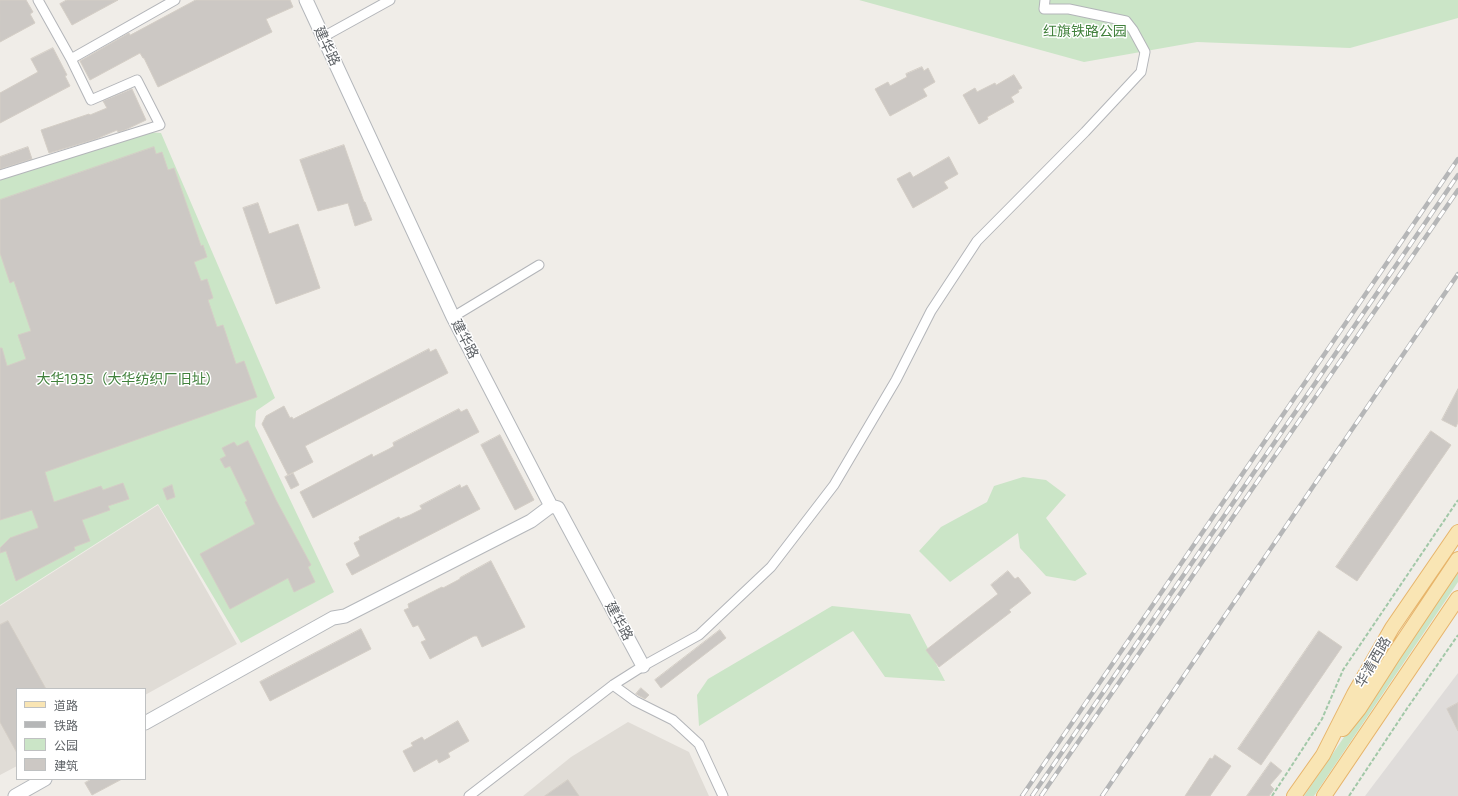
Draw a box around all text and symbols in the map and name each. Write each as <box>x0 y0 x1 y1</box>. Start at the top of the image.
street label: 建华路 <box>311 23 343 69</box>
park label: 红旗铁路公园 <box>1043 23 1127 39</box>
street label: 建华路 <box>448 316 482 362</box>
park label: 大华1935（大华纺织厂旧址） <box>37 371 219 387</box>
street label: 建华路 <box>602 599 636 643</box>
street label: 华清西路 <box>1352 634 1394 690</box>
legend <box>16 688 146 780</box>
text: 道路 <box>54 698 78 712</box>
text: 铁路 <box>54 718 78 732</box>
text: 公园 <box>54 738 78 752</box>
text: 建筑 <box>54 758 78 772</box>

